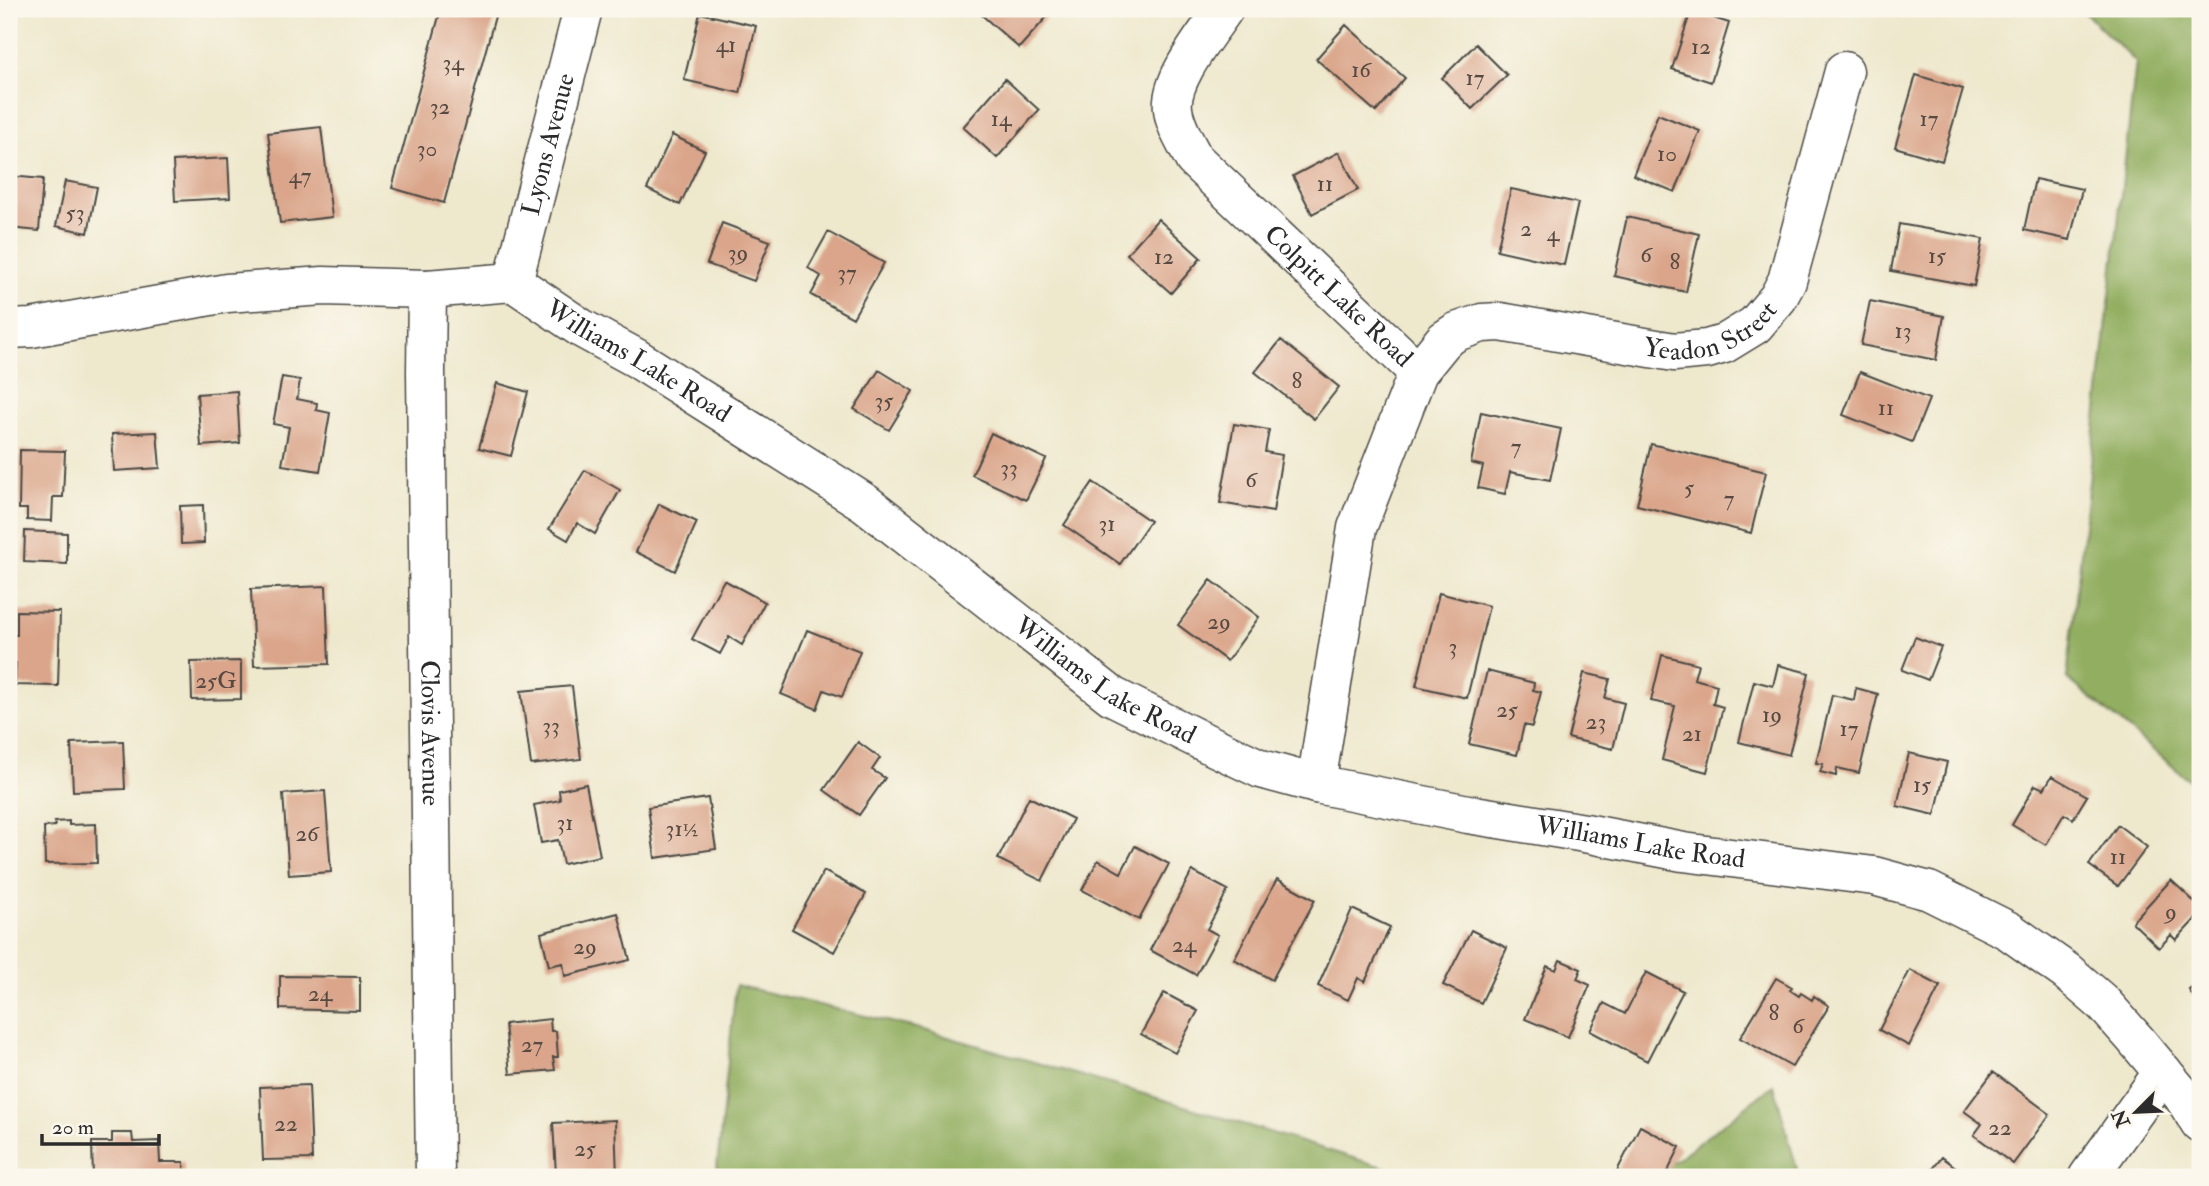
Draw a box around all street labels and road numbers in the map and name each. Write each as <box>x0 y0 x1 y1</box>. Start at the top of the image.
street label: Lyons Avenue <box>515 70 582 219</box>
street label: Colpitt Lake Road <box>1258 218 1419 374</box>
street label: Williams Lake Road <box>539 292 737 430</box>
street label: Yeadon Street <box>1641 295 1784 368</box>
street label: Williams Lake Road <box>1007 609 1201 751</box>
street label: Clovis Avenue <box>413 660 447 806</box>
street label: Williams Lake Road <box>1533 809 1747 876</box>

